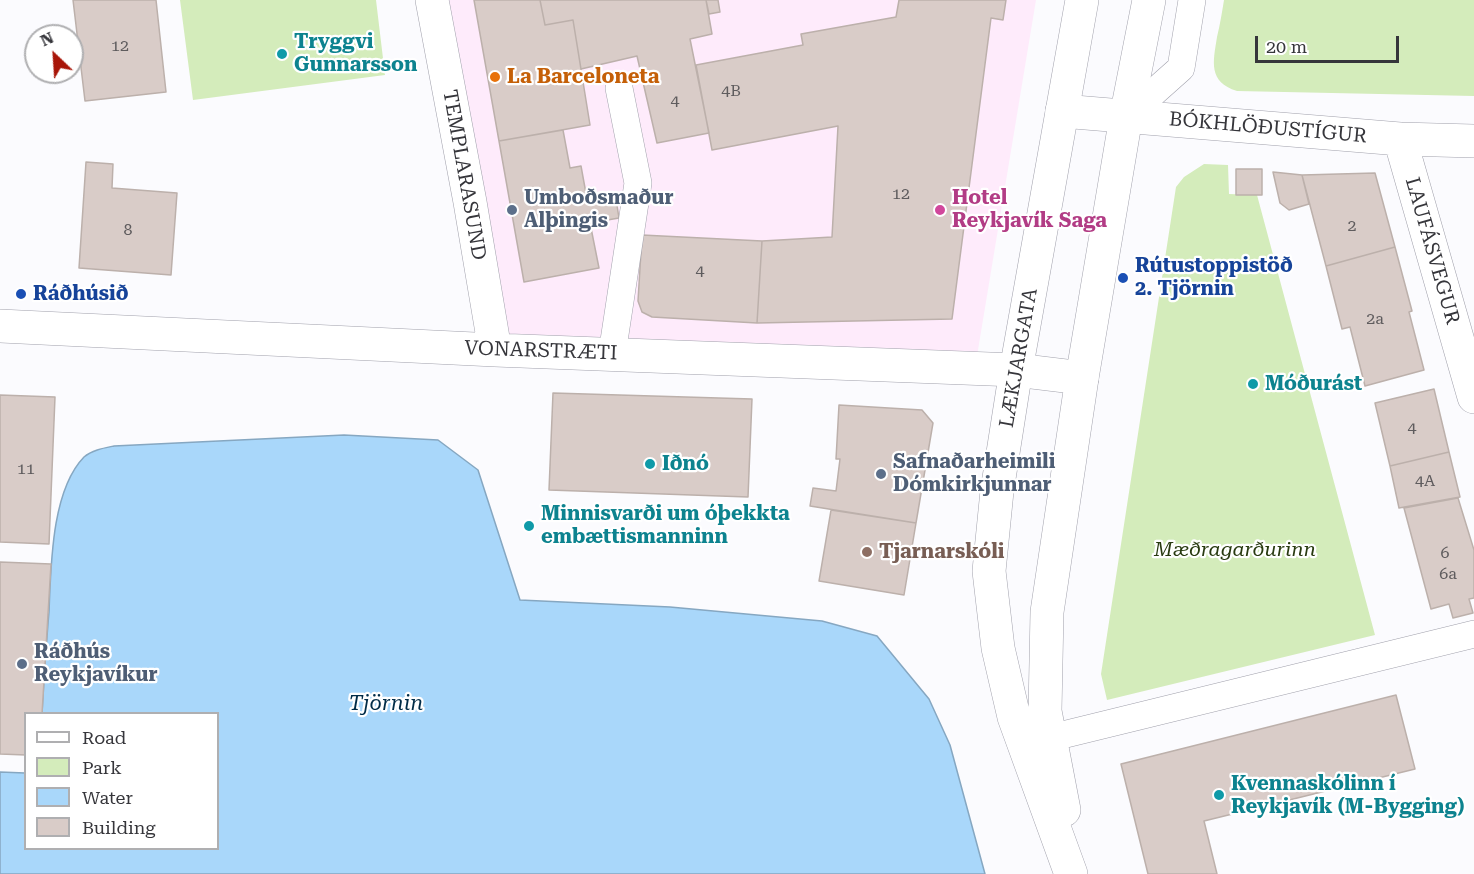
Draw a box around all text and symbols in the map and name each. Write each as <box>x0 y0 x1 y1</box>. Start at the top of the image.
north arrow <box>24 24 84 84</box>
scale bar <box>1258 24 1402 62</box>
text: N <box>37 28 57 50</box>
place label: Tryggvi Gunnarsson <box>294 30 417 77</box>
house number: 12 <box>111 36 129 56</box>
text: 20 m <box>1266 36 1307 57</box>
marker: Tryggvi Gunnarsson <box>275 47 289 61</box>
place label: La Barceloneta <box>507 65 659 89</box>
marker: La Barceloneta <box>488 70 502 84</box>
house number: 4B <box>721 81 741 101</box>
street label: TEMPLARASUND <box>437 88 491 262</box>
house number: 4 <box>671 91 679 111</box>
street label: BÓKHLÖÐUSTÍGUR <box>1168 107 1368 149</box>
street label: LAUFÁSVEGUR <box>1400 175 1464 327</box>
house number: 12 <box>892 184 910 204</box>
place label: Umboðsmaður Alþingis <box>524 186 674 233</box>
place label: Hotel Reykjavík Saga <box>952 186 1107 233</box>
marker: Umboðsmaður Alþingis <box>505 203 519 217</box>
marker: Hotel Reykjavík Saga <box>933 203 947 217</box>
house number: 2 <box>1348 216 1356 236</box>
house number: 8 <box>124 220 132 240</box>
place label: Rútustoppistöð 2. Tjörnin <box>1135 254 1293 301</box>
house number: 4 <box>696 261 704 281</box>
marker: Rútustoppistöð 2. Tjörnin <box>1116 271 1130 285</box>
place label: Ráðhúsið <box>33 282 128 306</box>
street label: LÆKJARGATA <box>995 286 1043 430</box>
marker: Ráðhúsið <box>14 287 28 301</box>
house number: 2a <box>1366 309 1384 329</box>
street label: VONARSTRÆTI <box>464 336 618 366</box>
place label: Móðurást <box>1265 372 1362 396</box>
marker: Móðurást <box>1246 377 1260 391</box>
house number: 4 <box>1408 418 1416 438</box>
place label: Safnaðarheimili Dómkirkjunnar <box>893 450 1055 497</box>
place label: Iðnó <box>662 452 709 476</box>
marker: Iðnó <box>643 457 657 471</box>
house number: 11 <box>17 459 35 479</box>
marker: Safnaðarheimili Dómkirkjunnar <box>874 467 888 481</box>
house number: 4A <box>1415 471 1435 491</box>
place label: Minnisvarði um óþekkta embættismanninn <box>541 502 790 549</box>
marker: Minnisvarði um óþekkta embættismanninn <box>522 519 536 533</box>
park label: Mæðragarðurinn <box>1154 538 1316 562</box>
place label: Tjarnarskóli <box>879 540 1004 564</box>
house number: 6 <box>1441 543 1449 563</box>
marker: Tjarnarskóli <box>860 545 874 559</box>
house number: 6a <box>1439 564 1457 584</box>
place label: Ráðhús Reykjavíkur <box>34 640 157 687</box>
marker: Ráðhús Reykjavíkur <box>15 657 29 671</box>
water label: Tjörnin <box>349 691 423 717</box>
legend <box>24 712 219 850</box>
text: Road <box>82 727 126 748</box>
text: Park <box>82 757 122 778</box>
place label: Kvennaskólinn í Reykjavík (M-Bygging) <box>1231 772 1464 819</box>
text: Water <box>82 787 133 808</box>
marker: Kvennaskólinn í Reykjavík (M-Bygging) <box>1212 788 1226 802</box>
text: Building <box>82 817 156 838</box>

